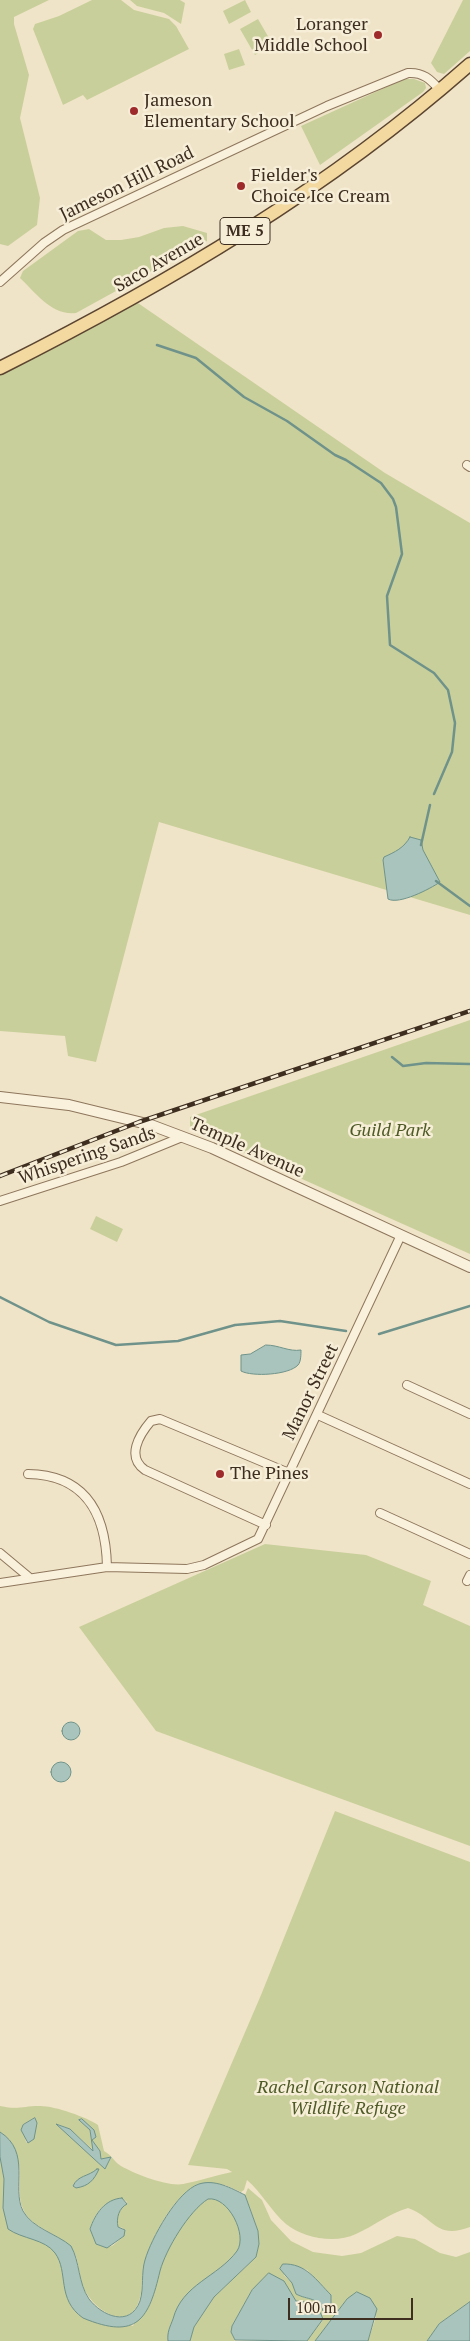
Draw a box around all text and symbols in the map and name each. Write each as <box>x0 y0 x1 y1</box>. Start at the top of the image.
place label: Loranger Middle School <box>254 14 368 56</box>
marker: Loranger Middle School <box>372 29 384 41</box>
place label: Jameson Elementary School <box>144 90 295 132</box>
marker: Jameson Elementary School <box>128 105 140 117</box>
street label: Jameson Hill Road <box>56 142 198 226</box>
place label: Fielder's Choice Ice Cream <box>251 165 390 208</box>
marker: Fielder's Choice Ice Cream <box>235 180 247 192</box>
road number: ME 5 <box>220 218 270 245</box>
street label: Saco Avenue <box>110 229 208 297</box>
street label: Temple Avenue <box>187 1113 307 1183</box>
park label: Guild Park <box>349 1120 431 1142</box>
street label: Whispering Sands <box>15 1122 159 1190</box>
street label: Manor Street <box>278 1340 344 1444</box>
place label: The Pines <box>230 1463 309 1485</box>
marker: The Pines <box>214 1468 226 1480</box>
park label: Rachel Carson National Wildlife Refuge <box>257 2077 439 2120</box>
scale bar <box>290 2288 415 2320</box>
text: 100 m <box>296 2297 337 2317</box>

